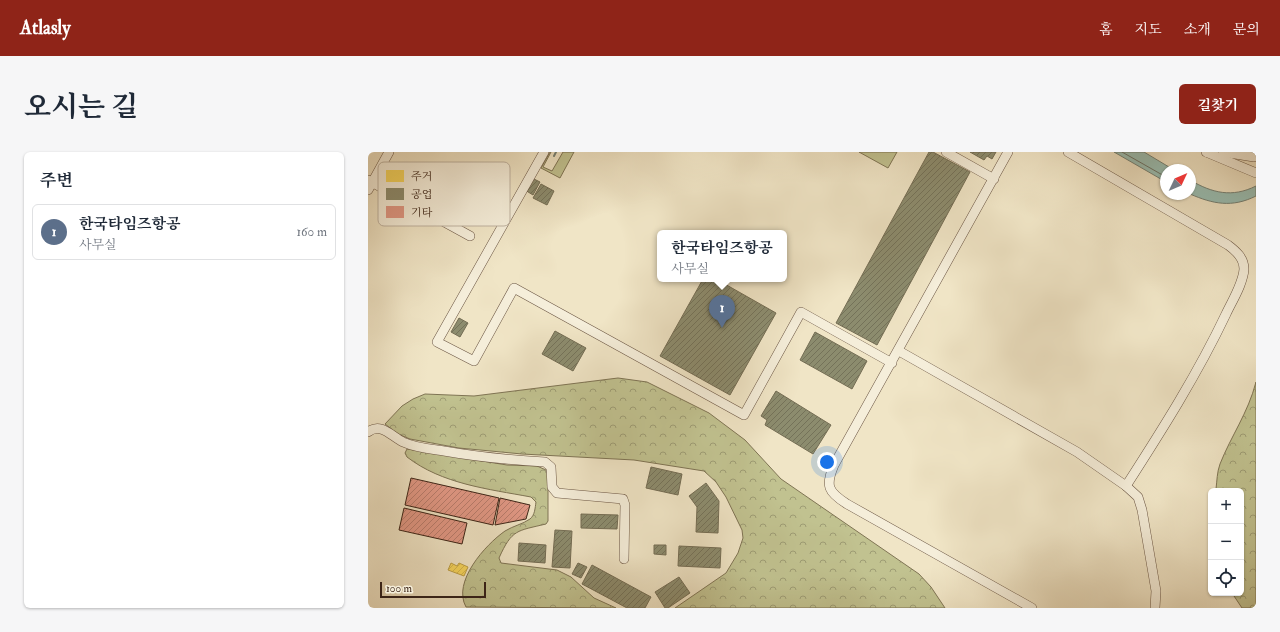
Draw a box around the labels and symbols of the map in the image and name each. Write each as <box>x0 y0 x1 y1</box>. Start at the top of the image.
legend <box>378 162 510 226</box>
north arrow <box>1160 164 1196 200</box>
text: 주거 <box>411 170 432 183</box>
text: 공업 <box>411 188 432 201</box>
text: 기타 <box>411 206 433 219</box>
pin: 1 <box>709 295 735 328</box>
your location <box>817 452 837 472</box>
scale bar <box>380 580 486 599</box>

